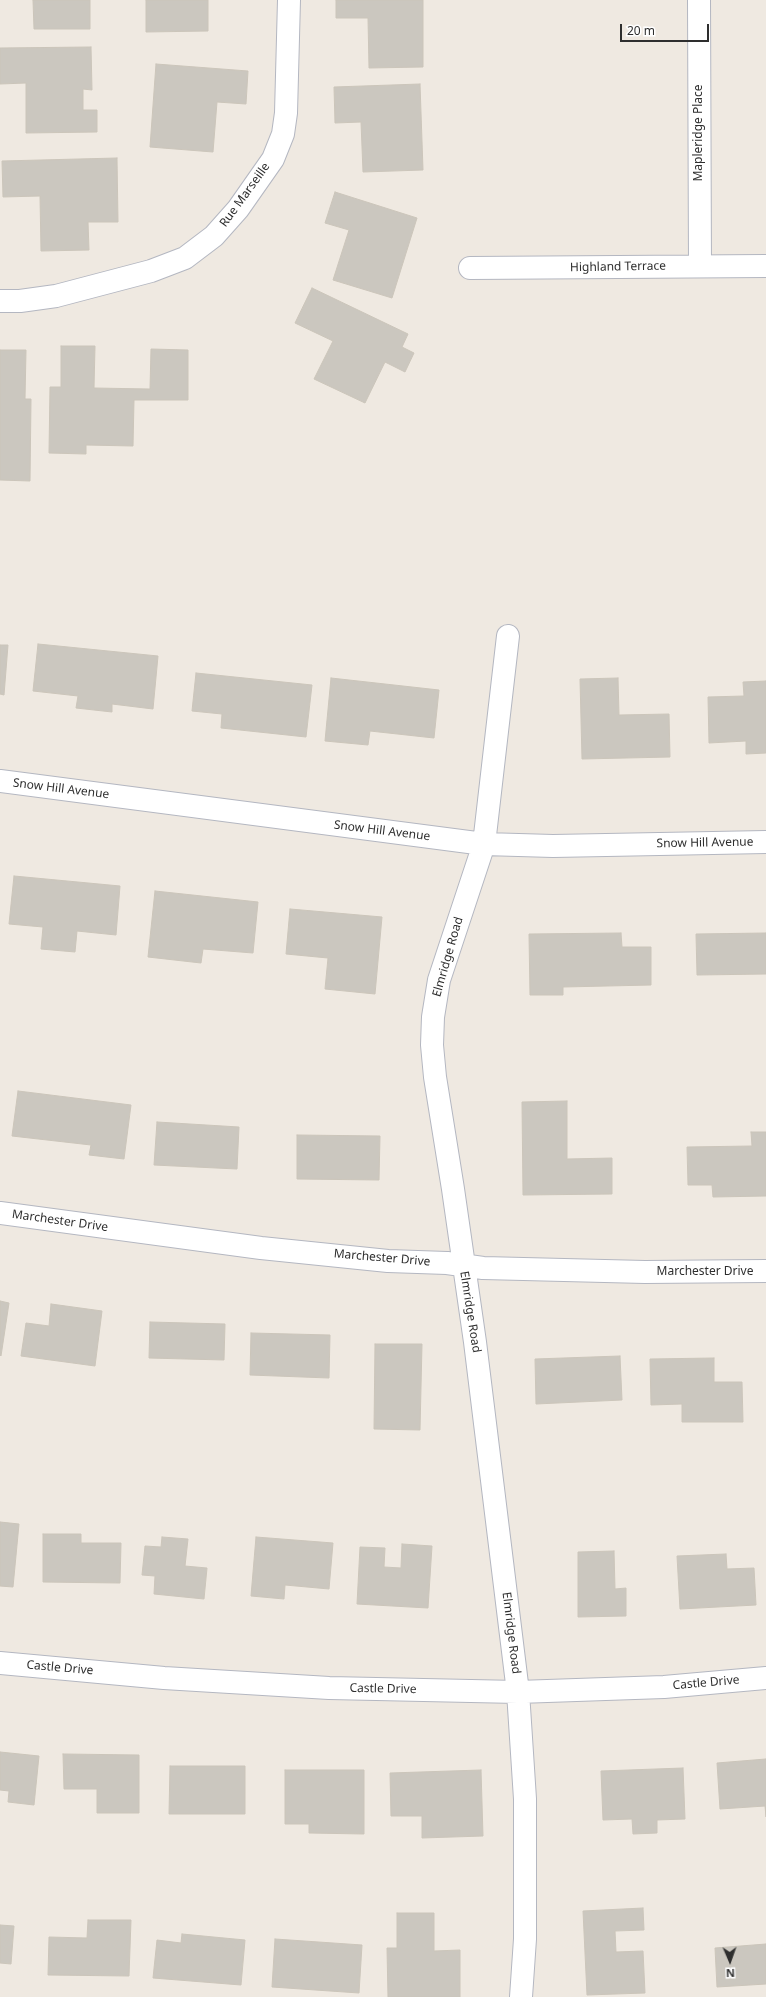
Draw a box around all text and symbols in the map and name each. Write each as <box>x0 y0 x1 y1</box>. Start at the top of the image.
scale bar <box>622 16 711 42</box>
text: 20 m <box>627 22 655 39</box>
street label: Mapleridge Place <box>692 84 706 182</box>
street label: Rue Marseille <box>217 160 273 230</box>
street label: Highland Terrace <box>570 259 666 275</box>
street label: Snow Hill Avenue <box>12 776 110 802</box>
street label: Snow Hill Avenue <box>333 818 431 844</box>
street label: Snow Hill Avenue <box>656 835 754 851</box>
street label: Elmridge Road <box>430 915 466 999</box>
street label: Marchester Drive <box>11 1207 109 1235</box>
street label: Marchester Drive <box>333 1247 431 1269</box>
street label: Marchester Drive <box>657 1265 753 1279</box>
street label: Elmridge Road <box>456 1270 484 1354</box>
street label: Elmridge Road <box>499 1591 523 1675</box>
street label: Castle Drive <box>26 1658 94 1678</box>
street label: Castle Drive <box>672 1673 740 1693</box>
street label: Castle Drive <box>349 1681 417 1697</box>
north arrow <box>710 1941 750 1981</box>
text: N <box>726 1966 735 1981</box>

